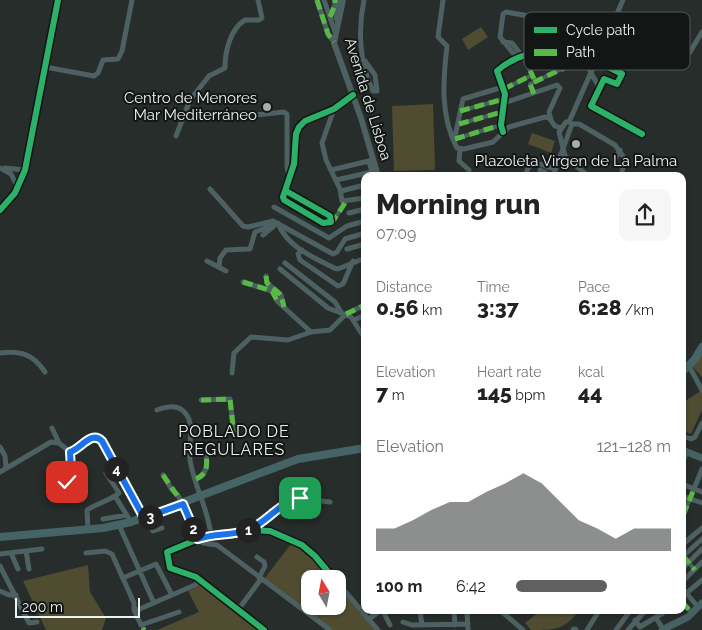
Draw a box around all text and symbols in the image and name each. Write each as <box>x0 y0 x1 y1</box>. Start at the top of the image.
legend <box>524 12 690 70</box>
text: Cycle path <box>566 22 635 38</box>
street label: Avenida de Lisboa <box>341 36 395 162</box>
text: Path <box>566 44 595 60</box>
place label: Centro de Menores Mar Mediterráneo <box>124 89 257 124</box>
marker: Centro de Menores Mar Mediterráneo <box>261 101 273 113</box>
marker: Plazoleta Virgen de La Palma <box>570 138 582 150</box>
place label: Plazoleta Virgen de La Palma <box>475 152 677 170</box>
text: Morning run <box>376 188 540 221</box>
button: share <box>619 189 671 241</box>
text: 07:09 <box>376 224 416 243</box>
text: Distance <box>376 279 432 295</box>
text: Time <box>477 279 510 295</box>
text: Pace <box>578 279 610 295</box>
text: 0.56 <box>376 295 418 320</box>
text: 3:37 <box>477 295 519 320</box>
text: 6:28 <box>578 295 621 320</box>
text: km <box>418 302 442 318</box>
text: /km <box>621 302 654 318</box>
text: Elevation <box>376 364 435 380</box>
text: Heart rate <box>477 364 541 380</box>
text: kcal <box>578 364 604 380</box>
text: 7 <box>376 380 388 405</box>
text: 145 <box>477 380 512 405</box>
text: 44 <box>578 380 602 405</box>
text: m <box>388 387 405 403</box>
text: bpm <box>512 387 545 403</box>
district label: POBLADO DE REGULARES <box>178 422 290 459</box>
text: Elevation <box>376 437 444 456</box>
text: 121–128 m <box>597 437 671 456</box>
pin: 4 <box>104 456 128 482</box>
pin <box>46 461 88 503</box>
text: 4 <box>113 461 121 477</box>
icon: check <box>53 468 81 496</box>
pin <box>279 477 321 519</box>
icon: arrive <box>286 484 314 512</box>
pin: 3 <box>138 504 162 530</box>
text: 3 <box>147 509 154 525</box>
pin: 2 <box>180 516 206 542</box>
pin: 1 <box>236 518 260 542</box>
text: 2 <box>190 521 197 537</box>
text: 1 <box>245 522 252 538</box>
north arrow <box>301 570 346 615</box>
map controls <box>301 570 346 615</box>
text: 100 m <box>376 577 422 596</box>
text: 6:42 <box>456 577 486 596</box>
scale bar <box>15 595 140 618</box>
text: 200 m <box>22 599 63 615</box>

